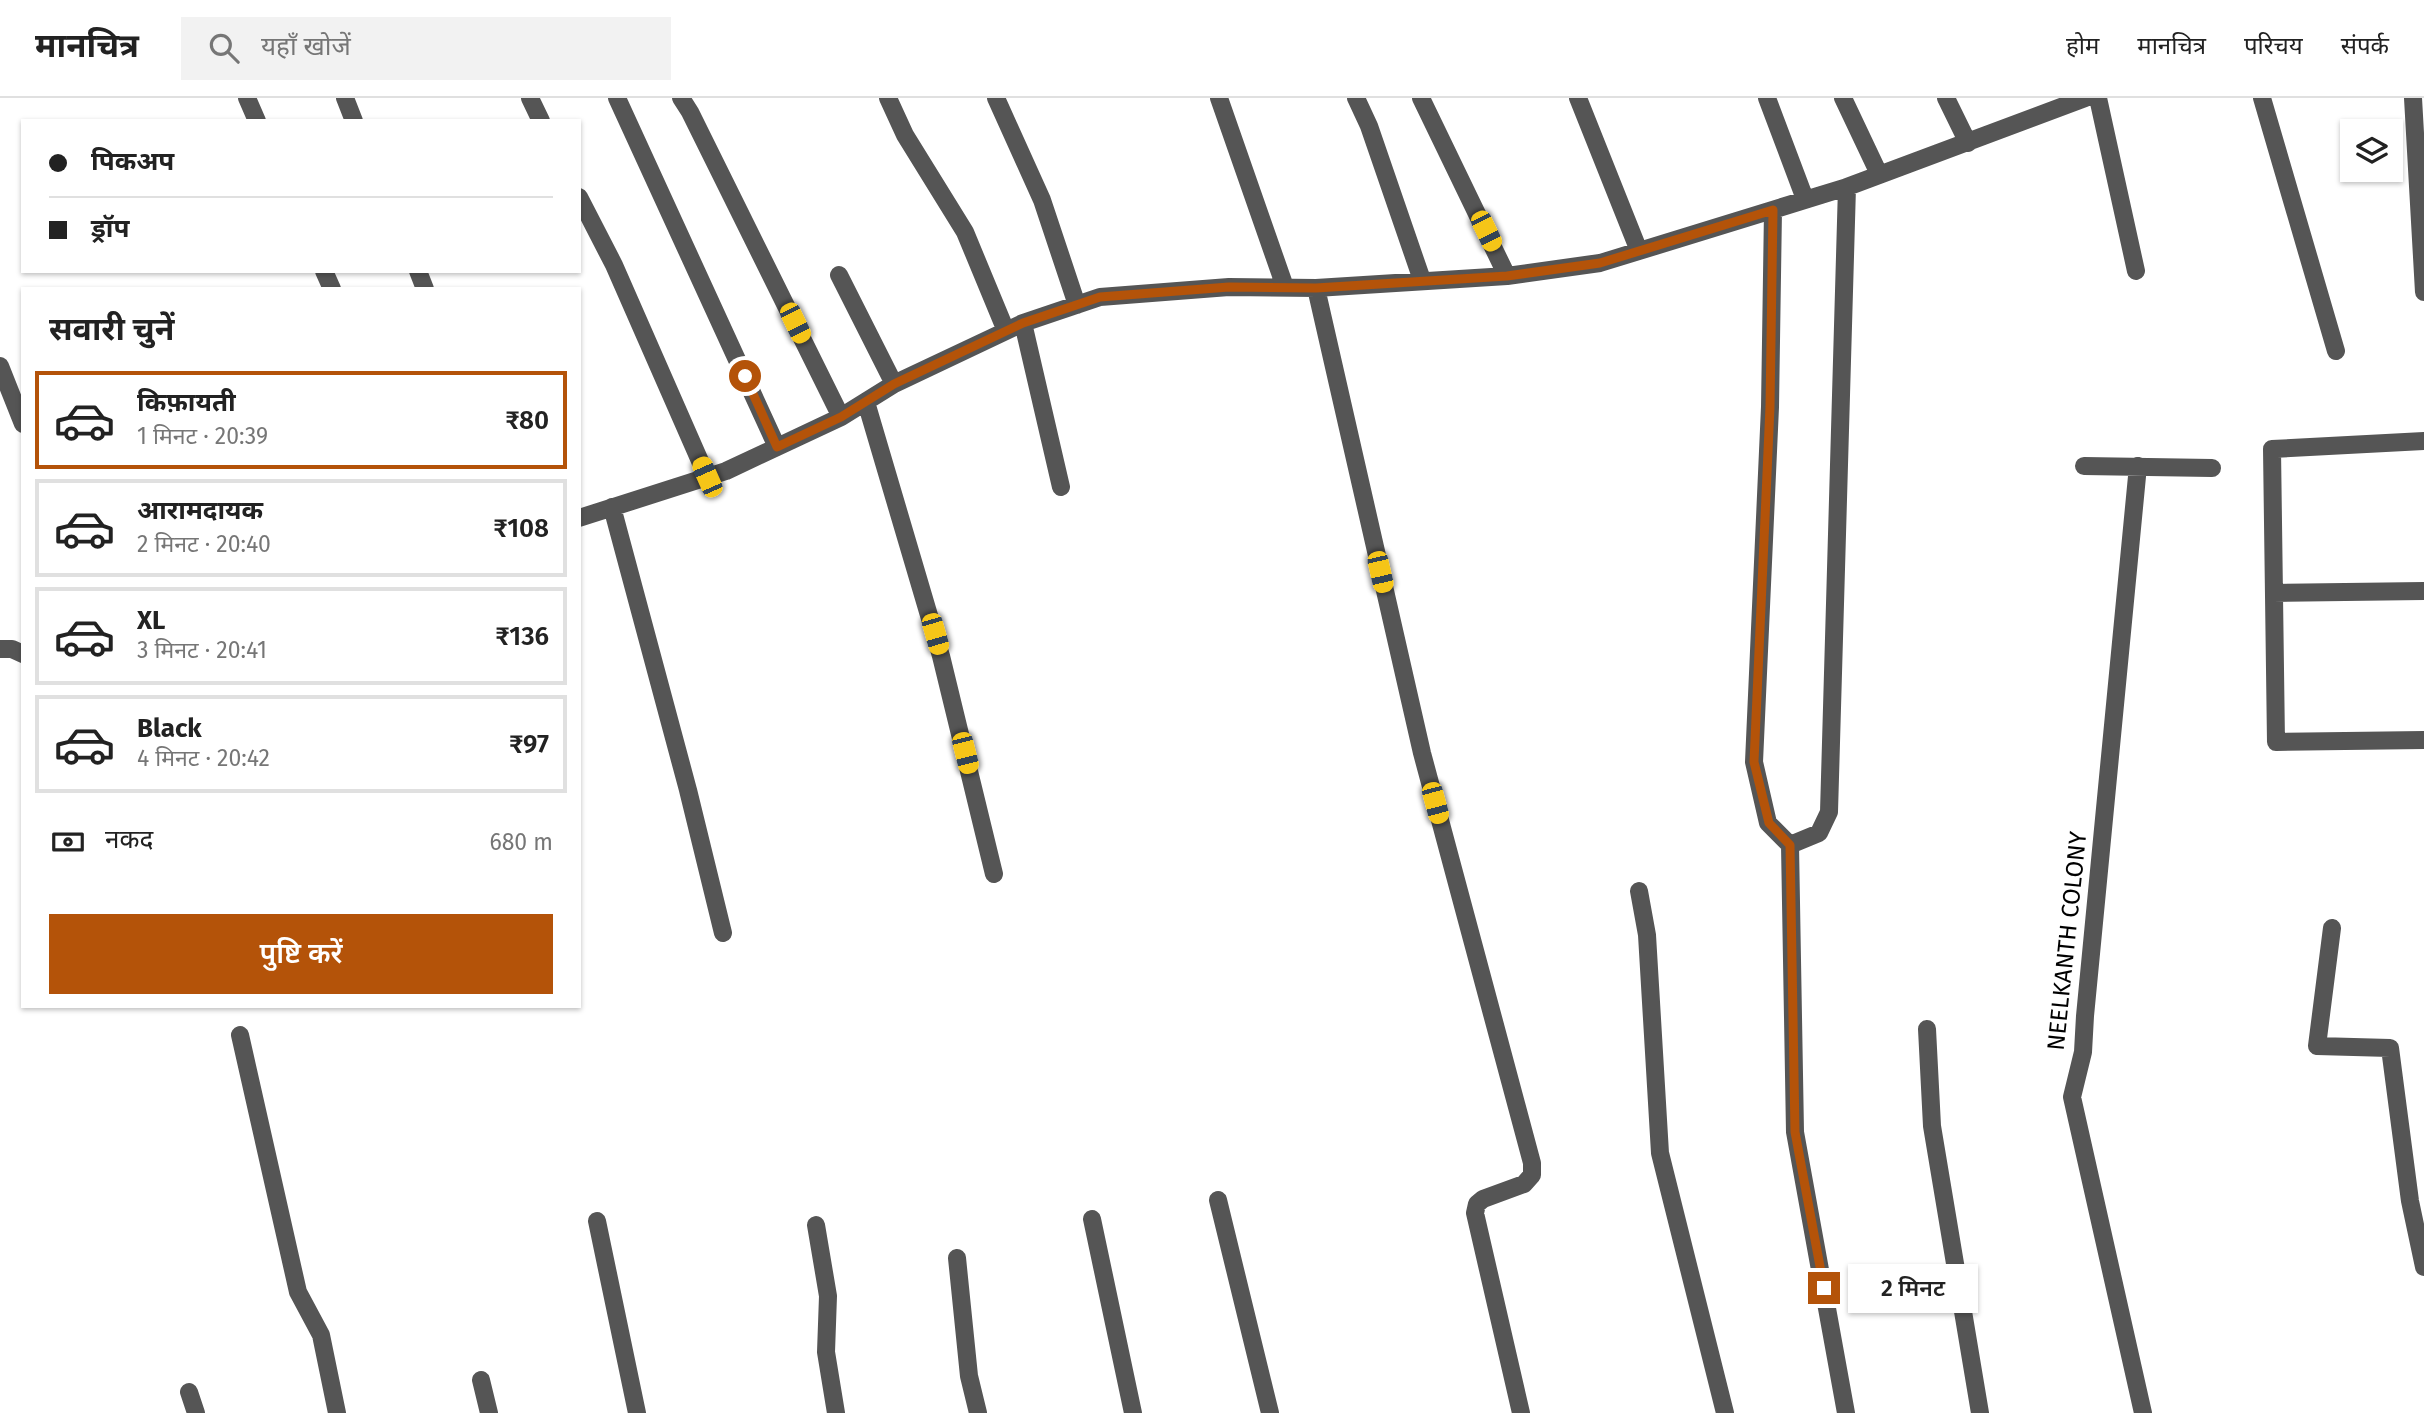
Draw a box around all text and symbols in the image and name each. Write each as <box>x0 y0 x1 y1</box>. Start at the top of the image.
search box <box>181 17 671 80</box>
text: मानचित्र <box>35 26 139 66</box>
icon: search <box>205 29 243 67</box>
text: यहाँ खोजें <box>261 31 351 62</box>
text: होम <box>2066 32 2099 60</box>
text: मानचित्र <box>2137 32 2206 60</box>
text: परिचय <box>2244 32 2303 60</box>
text: संपर्क <box>2341 32 2389 60</box>
map controls <box>2340 119 2403 182</box>
button: layers <box>2340 119 2403 182</box>
text: पिकअप <box>91 146 174 177</box>
car <box>1468 208 1505 254</box>
text: ड्रॉप <box>91 213 129 244</box>
car <box>777 300 814 346</box>
text: सवारी चुनें <box>49 310 174 348</box>
route start <box>729 360 761 392</box>
text: किफ़ायती <box>137 387 236 418</box>
icon: car <box>53 389 116 452</box>
text: ₹80 <box>505 405 549 436</box>
text: 1 मिनट · 20:39 <box>137 422 268 450</box>
car <box>689 454 726 500</box>
text: आरामदायक <box>137 495 263 526</box>
icon: car <box>53 497 116 560</box>
text: ₹108 <box>493 513 549 544</box>
text: 2 मिनट · 20:40 <box>137 530 271 558</box>
car <box>1366 549 1395 595</box>
icon: car <box>53 605 116 668</box>
text: XL <box>137 605 165 636</box>
car <box>920 611 951 657</box>
text: ₹136 <box>495 621 549 652</box>
text: 3 मिनट · 20:41 <box>137 636 267 664</box>
icon: car <box>53 713 116 776</box>
text: Black <box>137 713 202 744</box>
text: ₹97 <box>509 729 549 760</box>
car <box>950 730 981 776</box>
text: 4 मिनट · 20:42 <box>137 744 270 772</box>
car <box>1420 780 1451 826</box>
icon: cash <box>49 823 87 861</box>
text: नकद <box>105 824 153 855</box>
text: 680 m <box>489 828 553 856</box>
street label: NEELKANTH COLONY <box>2042 829 2093 1052</box>
button: पुष्टि करें <box>49 914 553 994</box>
callout: 2 मिनट <box>1848 1264 1978 1312</box>
route end <box>1808 1272 1840 1304</box>
text: 2 मिनट <box>1881 1274 1945 1302</box>

